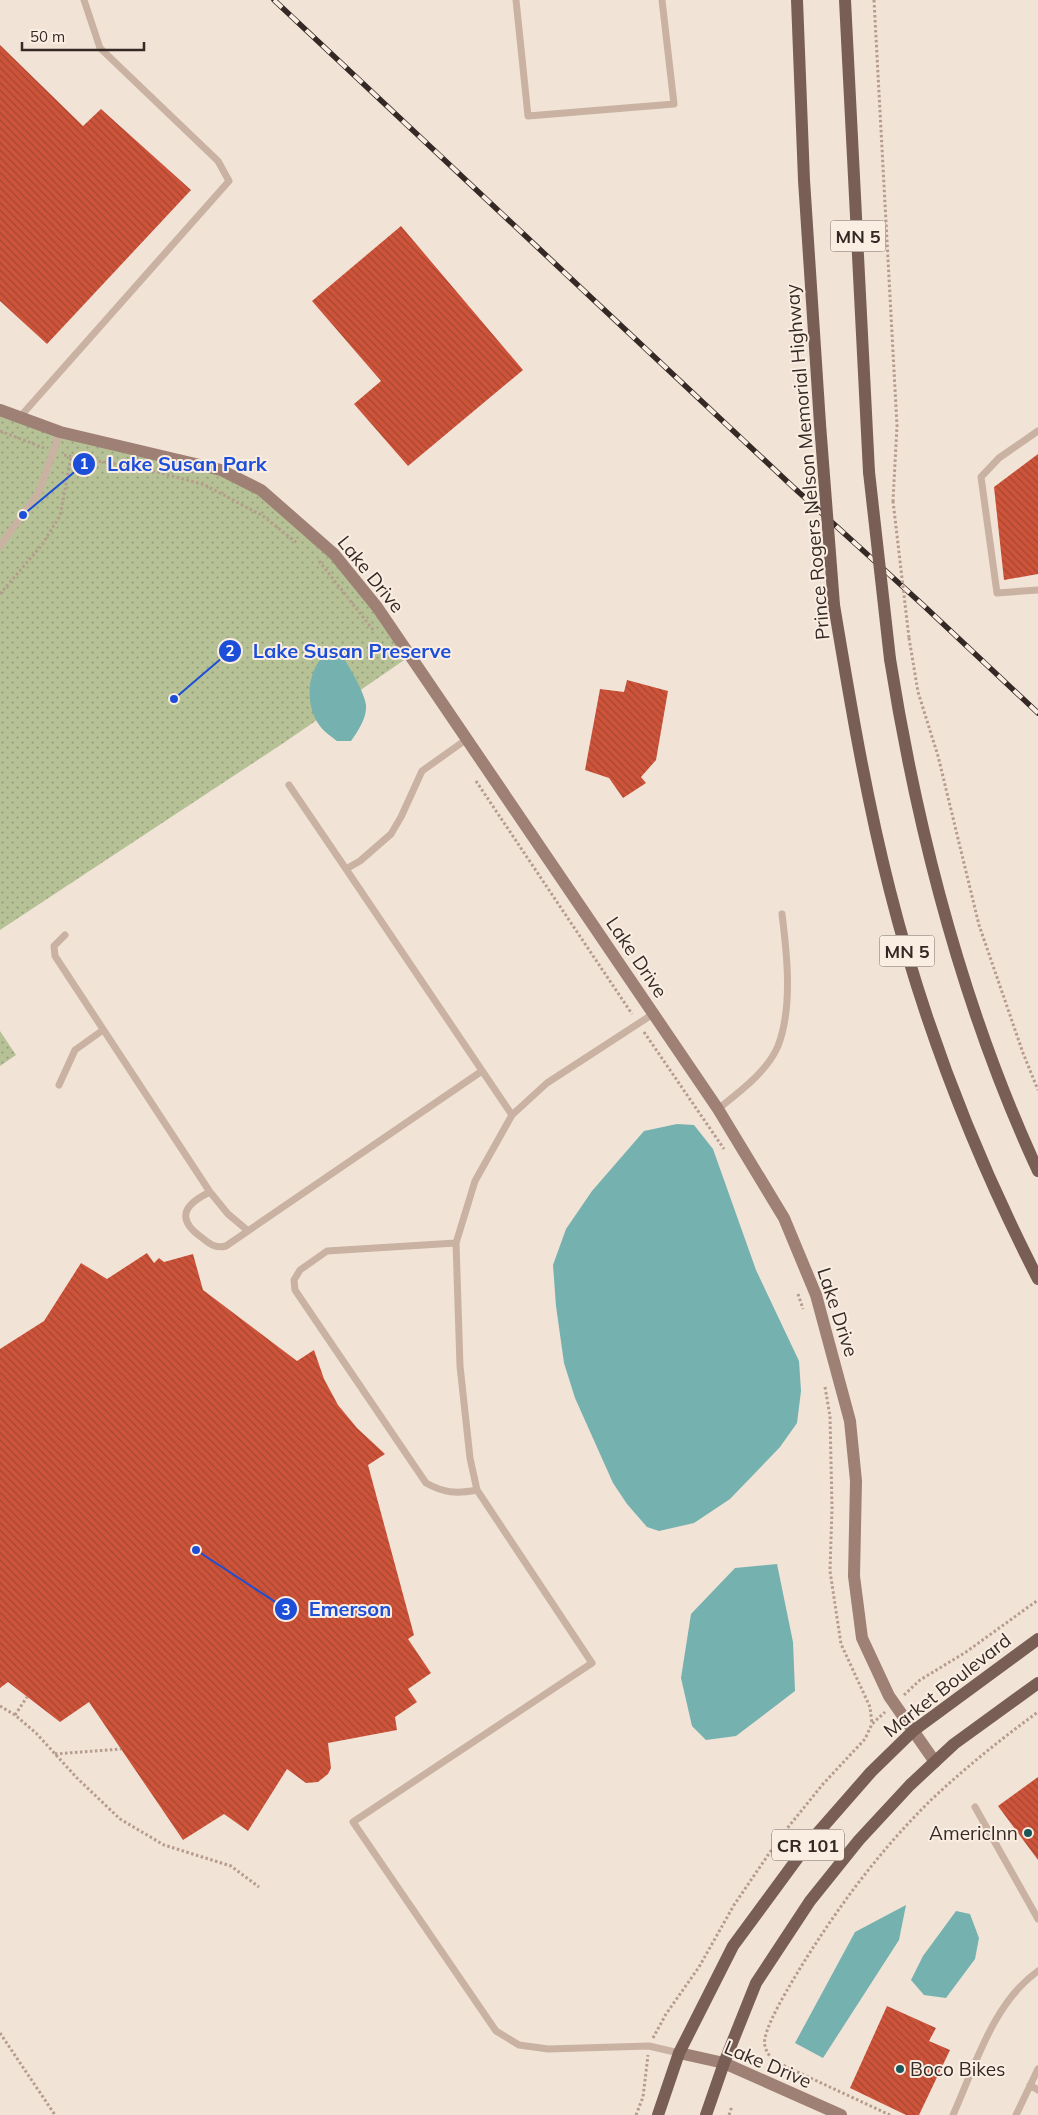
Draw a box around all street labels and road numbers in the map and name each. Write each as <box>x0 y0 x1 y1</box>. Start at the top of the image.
road number: MN 5 <box>830 220 886 252</box>
street label: Prince Rogers Nelson Memorial Highway <box>779 283 835 641</box>
street label: Lake Drive <box>333 531 409 617</box>
street label: Lake Drive <box>601 912 673 1002</box>
road number: MN 5 <box>880 936 934 966</box>
street label: Lake Drive <box>812 1264 864 1360</box>
street label: Market Boulevard <box>879 1628 1015 1742</box>
road number: CR 101 <box>772 1830 844 1860</box>
street label: Lake Drive <box>721 2035 815 2093</box>

